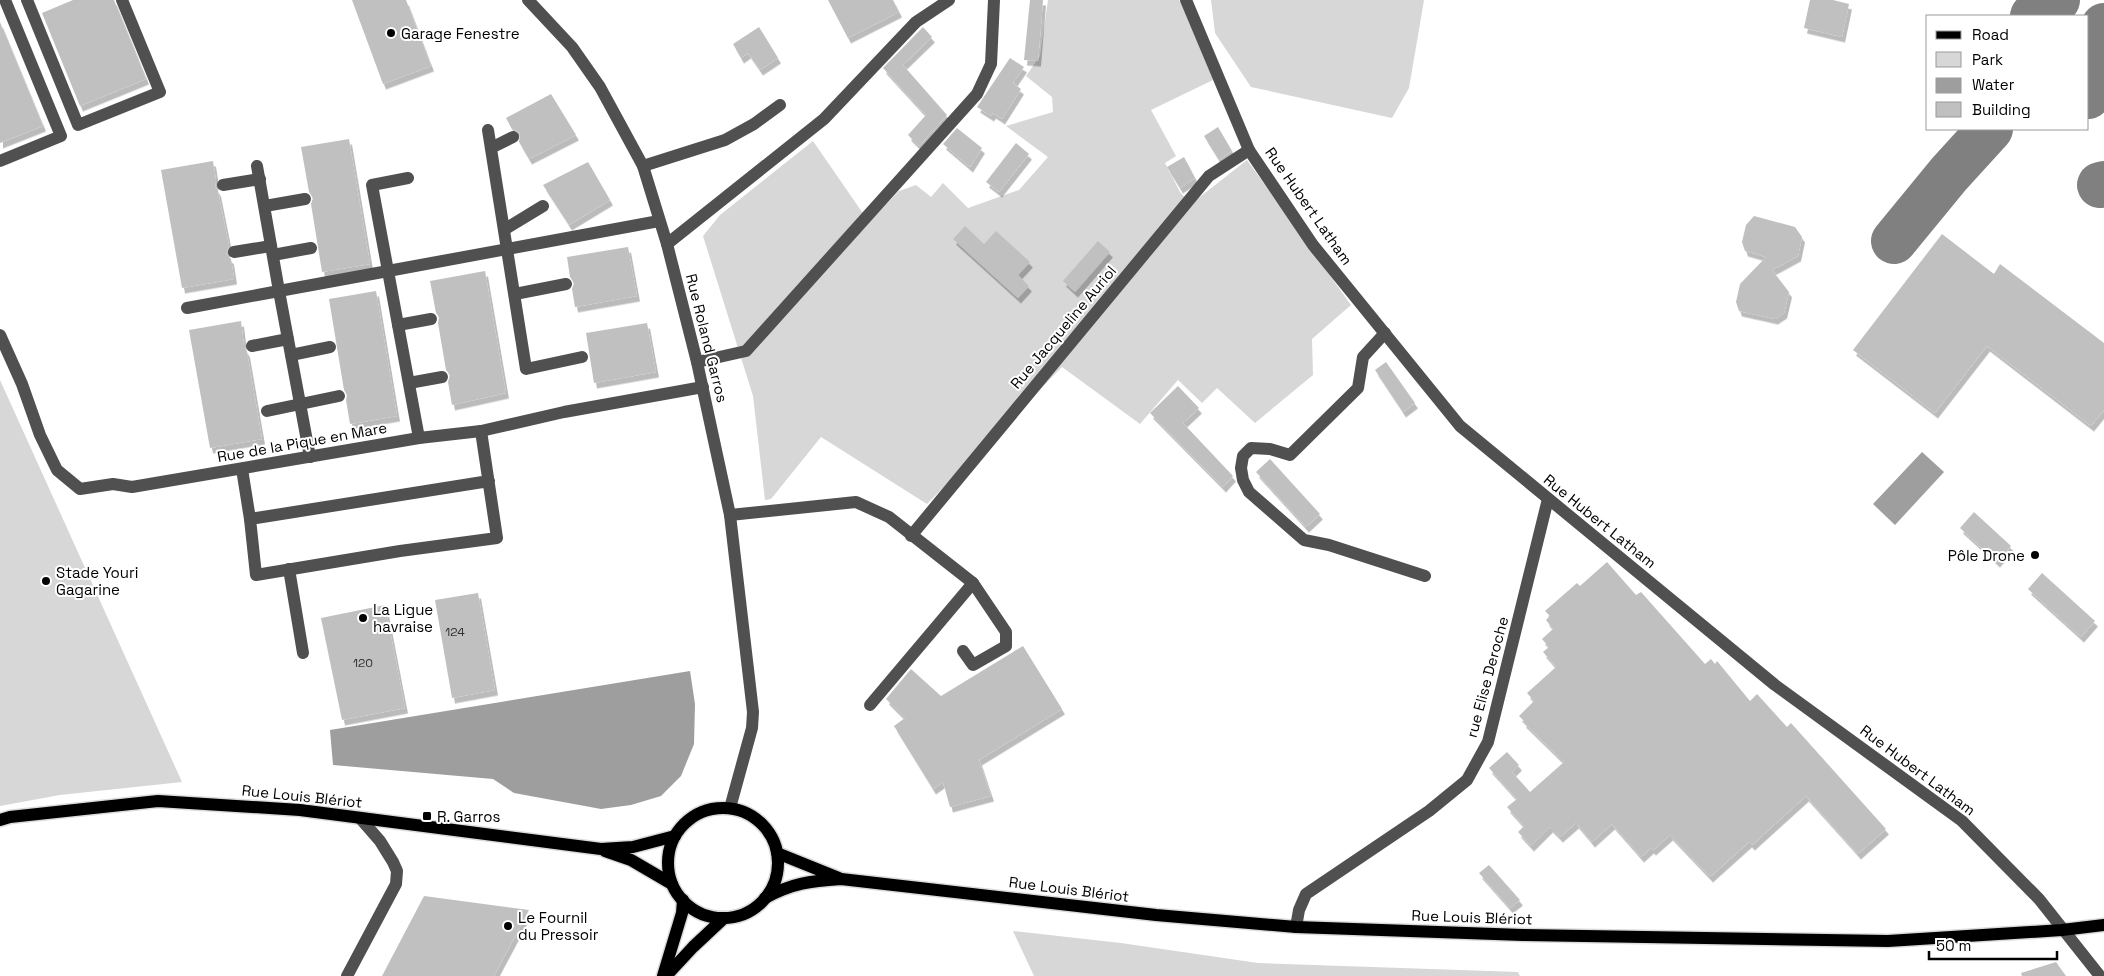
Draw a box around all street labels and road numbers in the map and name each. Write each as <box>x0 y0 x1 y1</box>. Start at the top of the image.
street label: Rue Hubert Latham <box>1261 143 1357 269</box>
street label: Rue Jacqueline Auriol <box>1006 262 1120 392</box>
street label: Rue Roland Garros <box>682 272 732 404</box>
street label: Rue de la Pique en Mare <box>216 418 388 466</box>
street label: Rue Hubert Latham <box>1540 470 1660 572</box>
street label: rue Elise Deroche <box>1462 614 1512 740</box>
street label: Rue Hubert Latham <box>1857 720 1979 820</box>
street label: Rue Louis Blériot <box>241 780 363 812</box>
street label: Rue Louis Blériot <box>1008 872 1130 906</box>
street label: Rue Louis Blériot <box>1411 905 1533 929</box>

